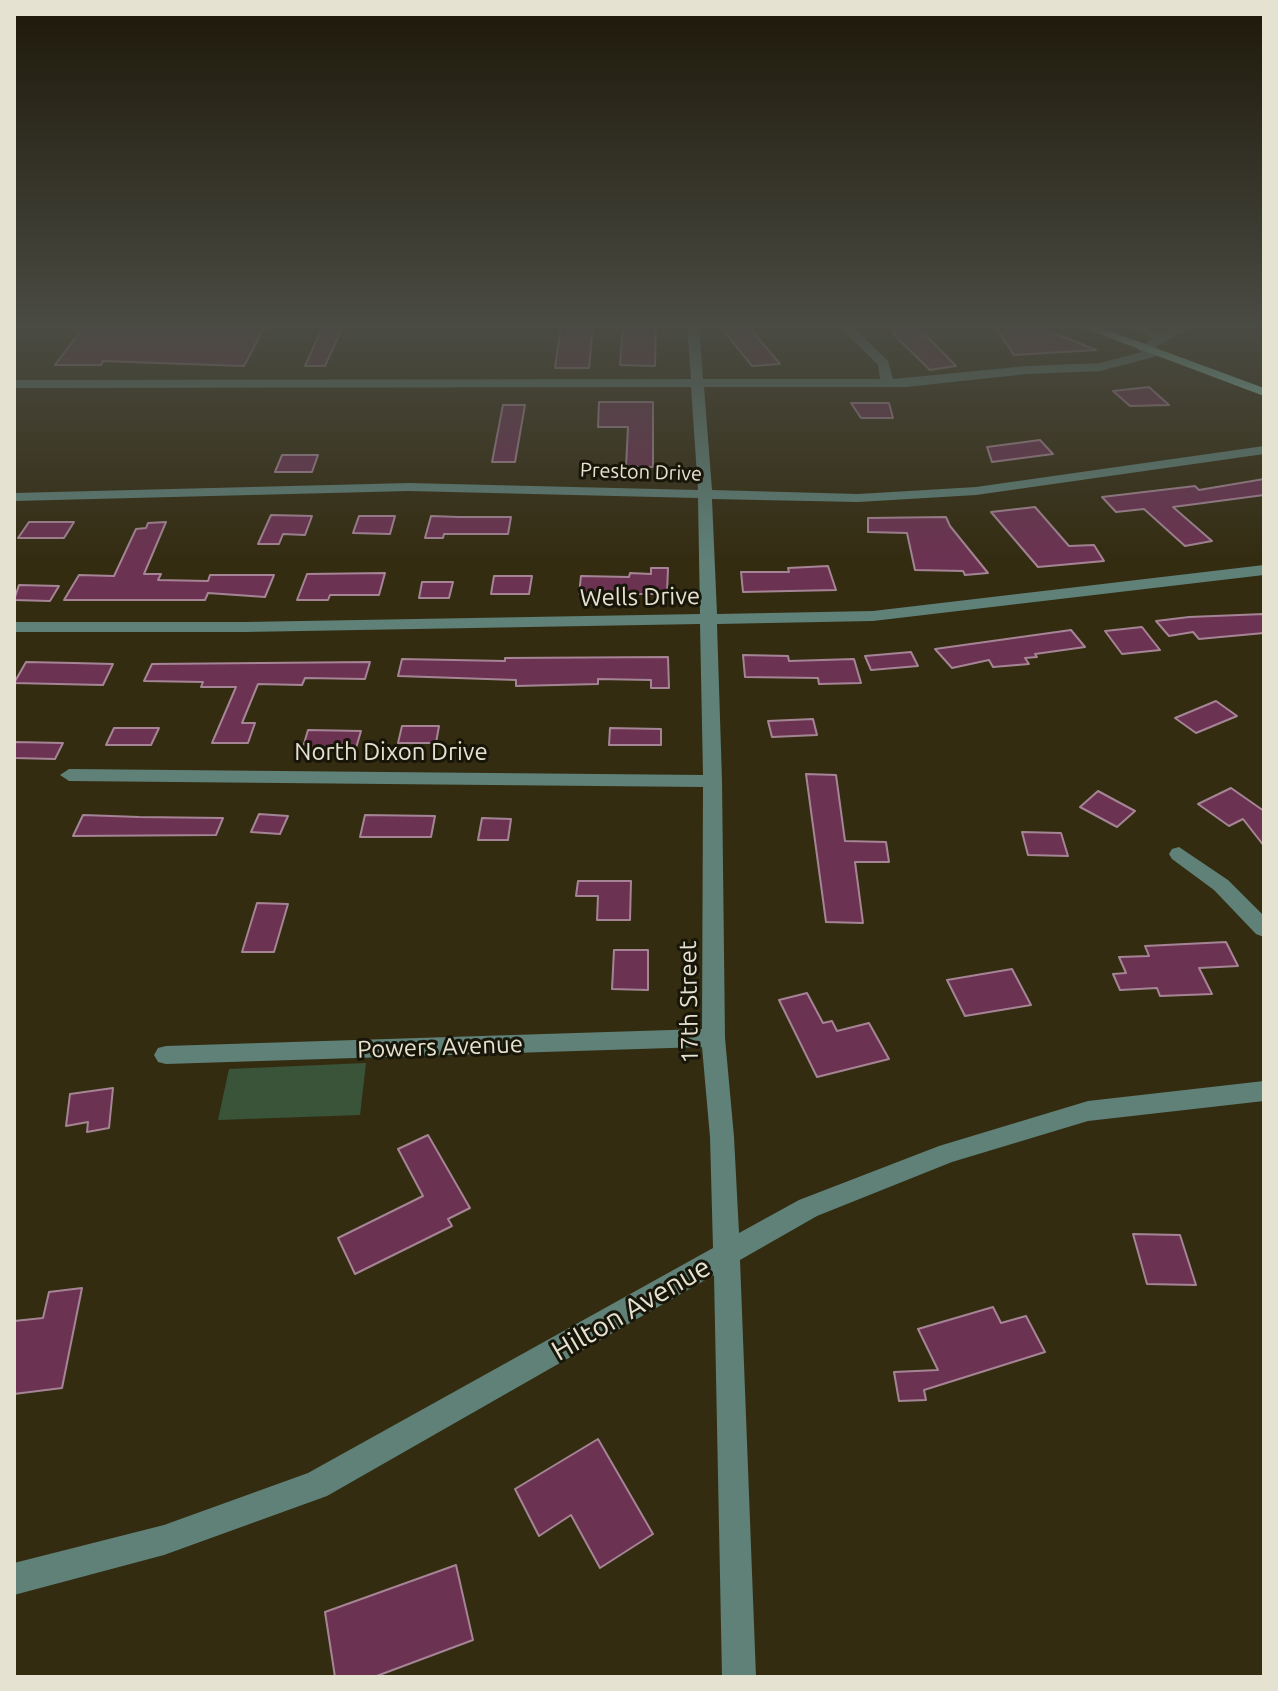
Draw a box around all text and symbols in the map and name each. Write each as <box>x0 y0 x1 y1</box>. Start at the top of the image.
street label: Preston Drive <box>580 458 702 486</box>
street label: Wells Drive <box>580 582 700 612</box>
street label: North Dixon Drive <box>294 738 488 766</box>
street label: 17th Street <box>674 940 704 1064</box>
street label: Powers Avenue <box>357 1030 523 1064</box>
street label: Hilton Avenue <box>546 1250 716 1368</box>

